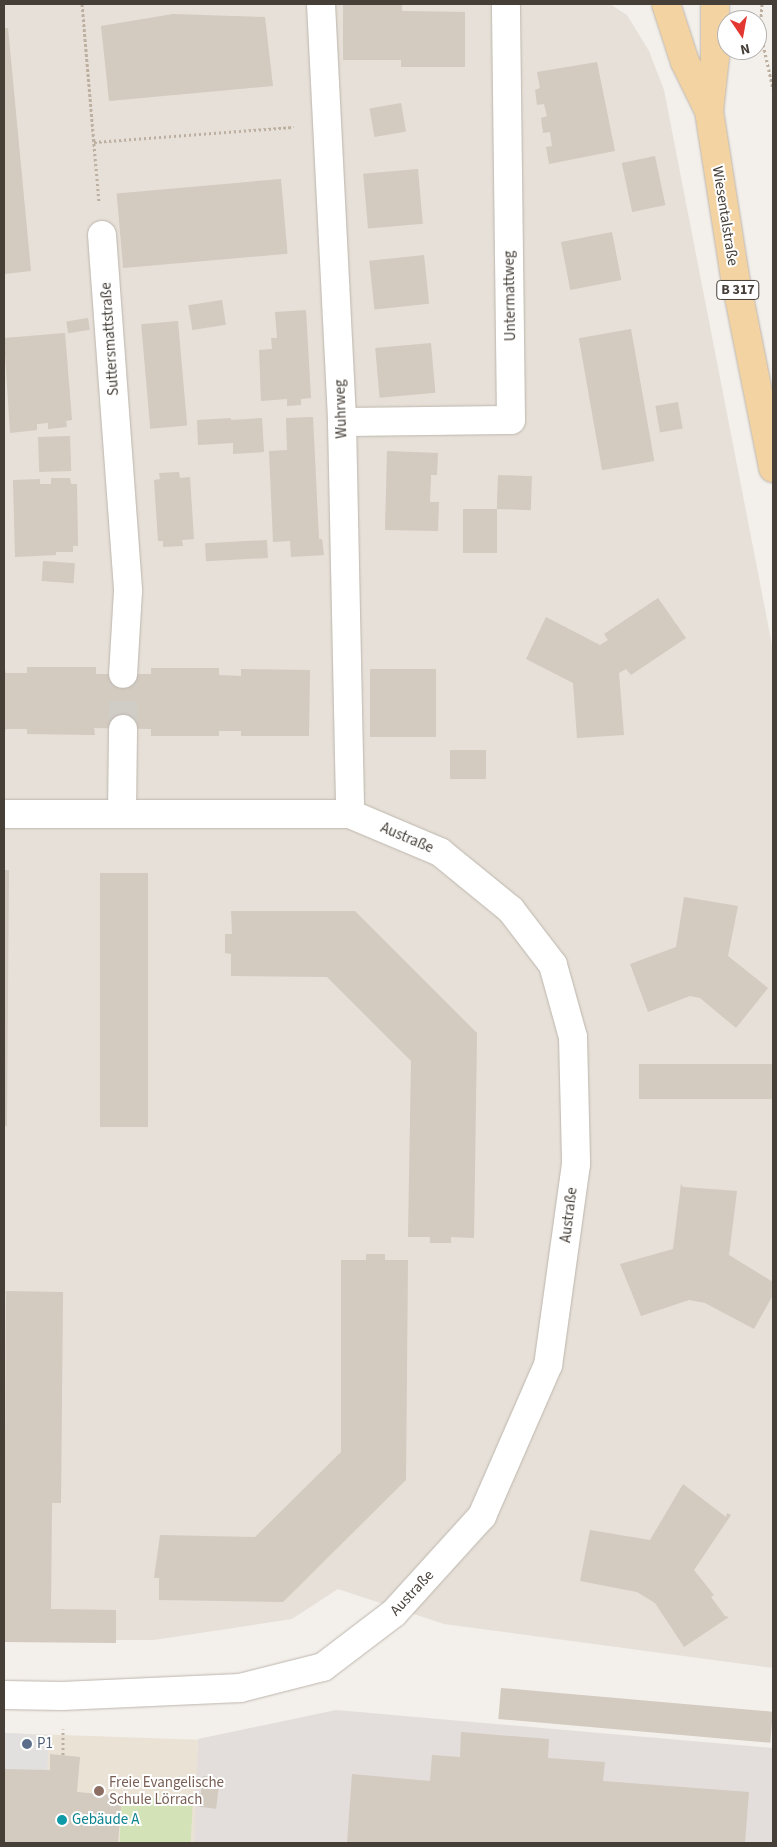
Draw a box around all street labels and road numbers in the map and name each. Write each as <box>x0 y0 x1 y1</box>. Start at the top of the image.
street label: Wiesentalstraße <box>708 165 742 267</box>
street label: Untermattweg <box>500 251 520 341</box>
road number: B 317 <box>716 278 760 302</box>
street label: Suttersmattstraße <box>97 282 123 396</box>
street label: Wuhrweg <box>331 379 351 439</box>
street label: Austraße <box>378 819 436 857</box>
street label: Austraße <box>557 1186 581 1244</box>
street label: Austraße <box>386 1566 438 1620</box>

